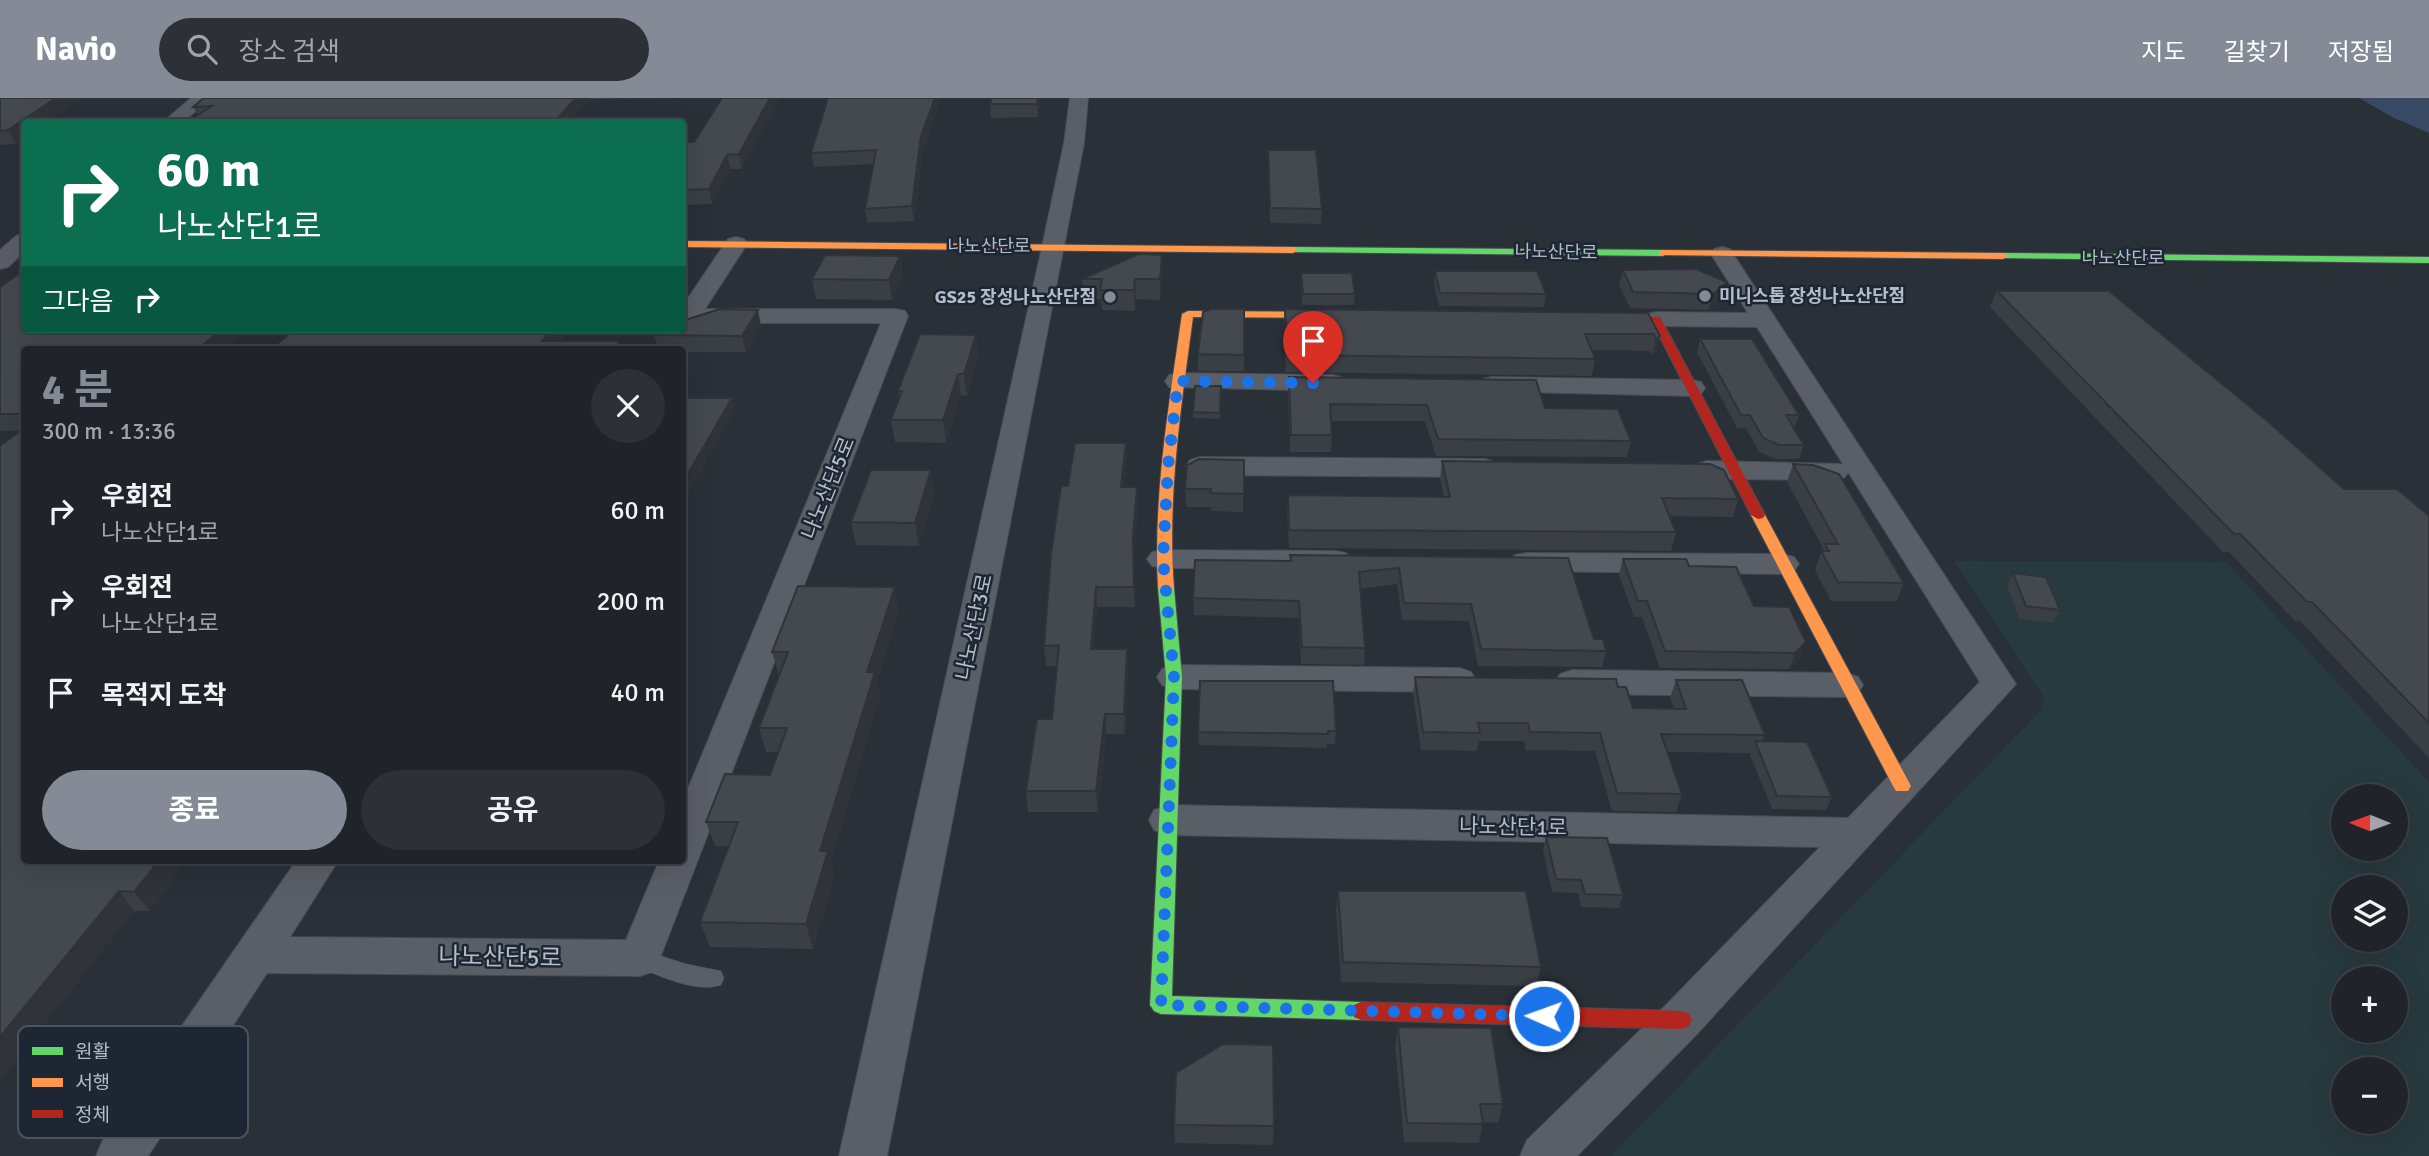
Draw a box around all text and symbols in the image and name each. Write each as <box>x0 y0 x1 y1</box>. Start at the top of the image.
search box <box>159 18 649 81</box>
text: Navio <box>35 29 117 70</box>
icon: search <box>183 30 221 68</box>
text: 장소 검색 <box>239 36 340 68</box>
text: 지도 <box>2141 37 2186 67</box>
text: 길찾기 <box>2224 37 2290 67</box>
text: 저장됨 <box>2328 37 2394 67</box>
text: 60 m <box>157 140 260 200</box>
icon: right <box>42 147 133 238</box>
text: 나노산단1로 <box>157 207 321 246</box>
street label: 나노산단로 <box>948 235 1030 257</box>
street label: 나노산단로 <box>1514 240 1598 264</box>
street label: 나노산단로 <box>2082 247 2164 269</box>
icon: right <box>128 280 166 318</box>
place label: 미니스톱 장성나노산단점 <box>1719 285 1905 307</box>
text: 그다음 <box>42 286 114 318</box>
place label: GS25 장성나노산단점 <box>935 286 1096 308</box>
marker: 미니스톱 장성나노산단점 <box>1697 288 1713 304</box>
marker: GS25 장성나노산단점 <box>1102 289 1118 305</box>
pin <box>1283 311 1343 383</box>
icon: arrive <box>1294 322 1332 360</box>
text: 4 분 <box>42 365 113 416</box>
button: close <box>591 369 665 443</box>
text: 300 m · 13:36 <box>42 417 176 446</box>
street label: 나노산단5로 <box>796 433 860 543</box>
text: 우회전 <box>101 481 173 513</box>
icon: right <box>42 492 80 530</box>
text: 60 m <box>610 495 665 527</box>
text: 나노산단1로 <box>101 518 219 547</box>
text: 우회전 <box>101 572 173 604</box>
street label: 나노산단3로 <box>950 572 998 682</box>
icon: right <box>42 583 80 621</box>
text: 200 m <box>596 586 665 618</box>
text: 나노산단1로 <box>101 609 219 638</box>
icon: arrive <box>42 674 80 712</box>
text: 40 m <box>610 677 665 709</box>
text: 목적지 도착 <box>101 680 226 712</box>
button: 종료 <box>42 770 347 850</box>
button: 공유 <box>361 770 665 850</box>
north arrow <box>2331 784 2408 861</box>
map controls <box>2331 784 2408 1134</box>
street label: 나노산단1로 <box>1459 813 1567 841</box>
button: layers <box>2331 875 2408 952</box>
street label: 나노산단5로 <box>438 941 562 973</box>
button: + <box>2331 966 2408 1043</box>
position arrow <box>1507 979 1581 1053</box>
legend <box>18 1026 248 1138</box>
text: 원활 <box>75 1040 110 1064</box>
button: − <box>2331 1057 2408 1134</box>
text: 서행 <box>75 1071 110 1095</box>
text: 정체 <box>75 1103 110 1127</box>

